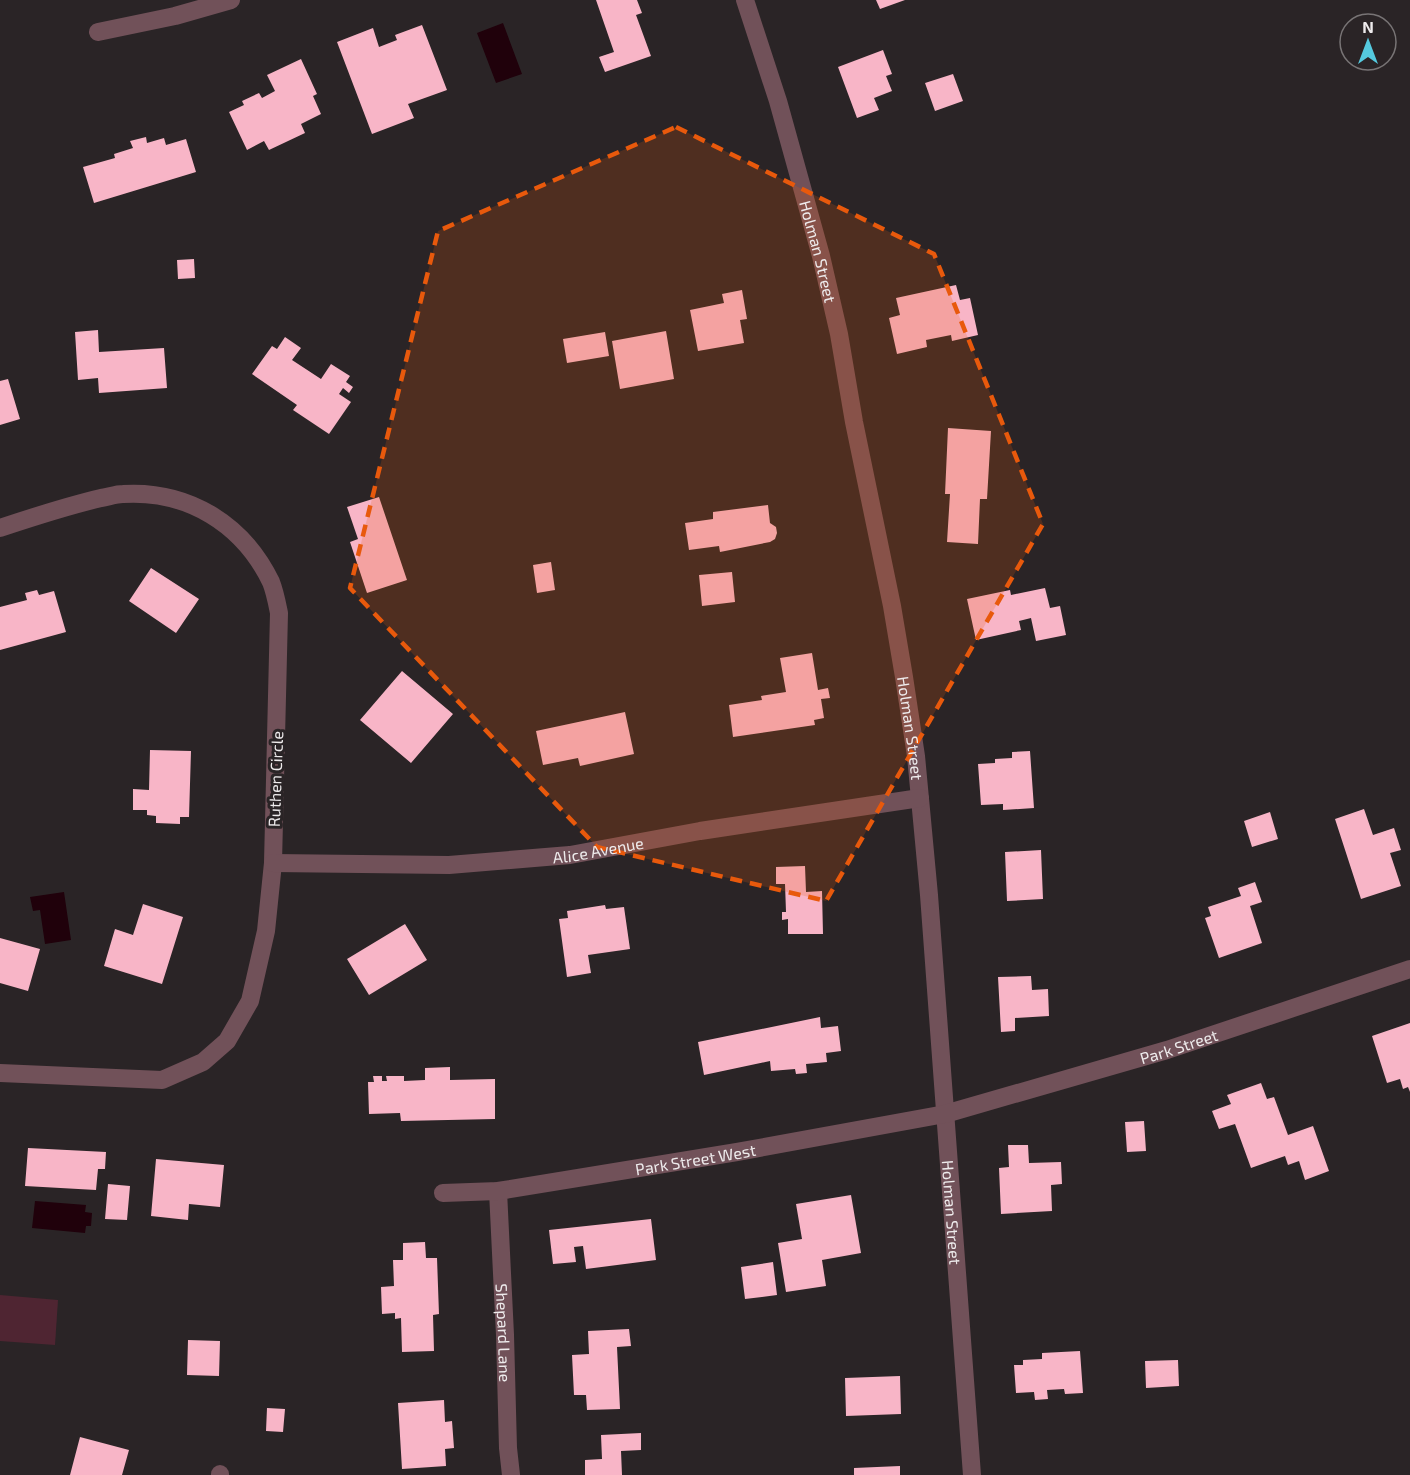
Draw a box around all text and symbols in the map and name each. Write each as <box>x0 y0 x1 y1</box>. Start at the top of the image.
north arrow <box>1338 12 1398 72</box>
text: N <box>1362 17 1374 36</box>
street label: Holman Street <box>796 198 841 304</box>
street label: Holman Street <box>895 675 928 781</box>
street label: Ruthen Circle <box>264 731 286 827</box>
street label: Alice Avenue <box>552 832 645 866</box>
street label: Park Street <box>1137 1024 1220 1067</box>
street label: Park Street West <box>634 1139 757 1178</box>
street label: Holman Street <box>939 1159 966 1265</box>
street label: Shepard Lane <box>493 1283 516 1383</box>

